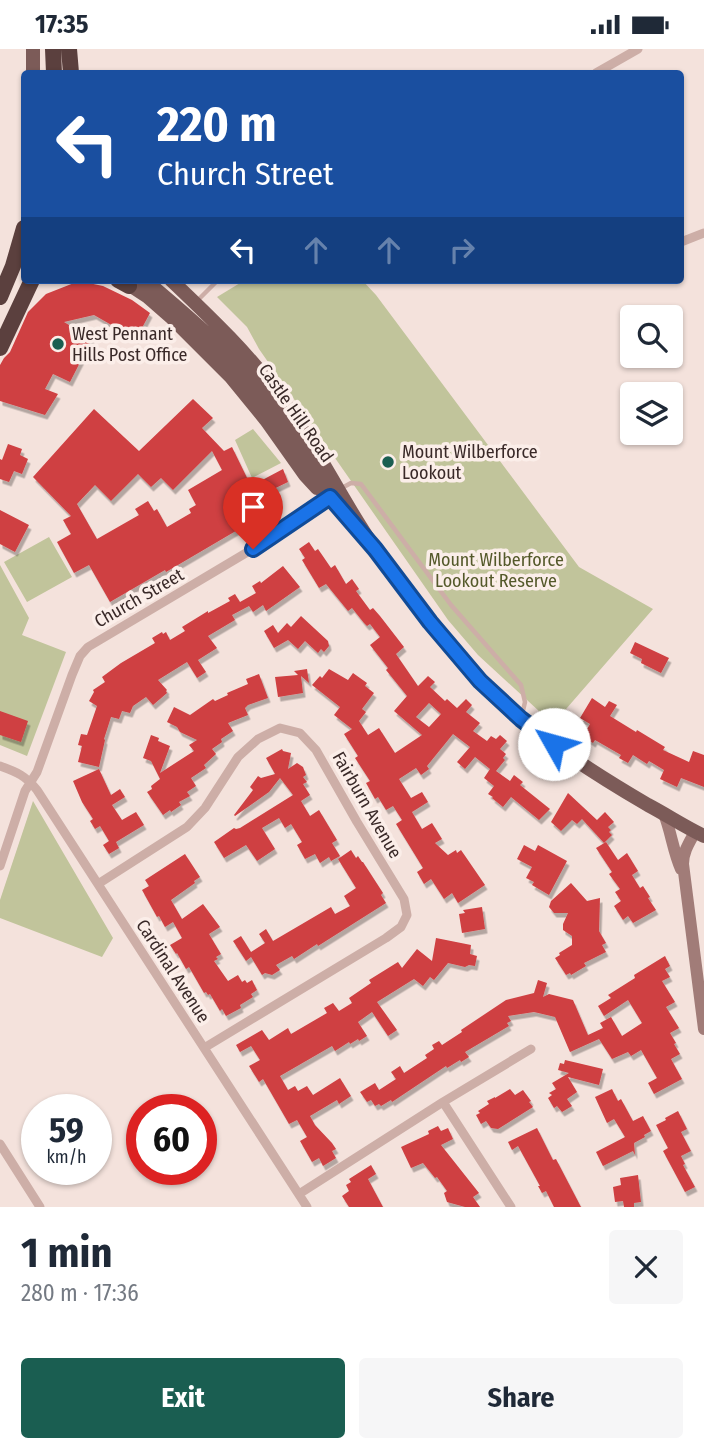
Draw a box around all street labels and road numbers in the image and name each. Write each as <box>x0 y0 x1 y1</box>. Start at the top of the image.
street label: Castle Hill Road <box>254 359 338 467</box>
street label: Church Street <box>90 564 188 632</box>
street label: Fairburn Avenue <box>328 748 406 862</box>
street label: Cardinal Avenue <box>131 915 215 1027</box>

